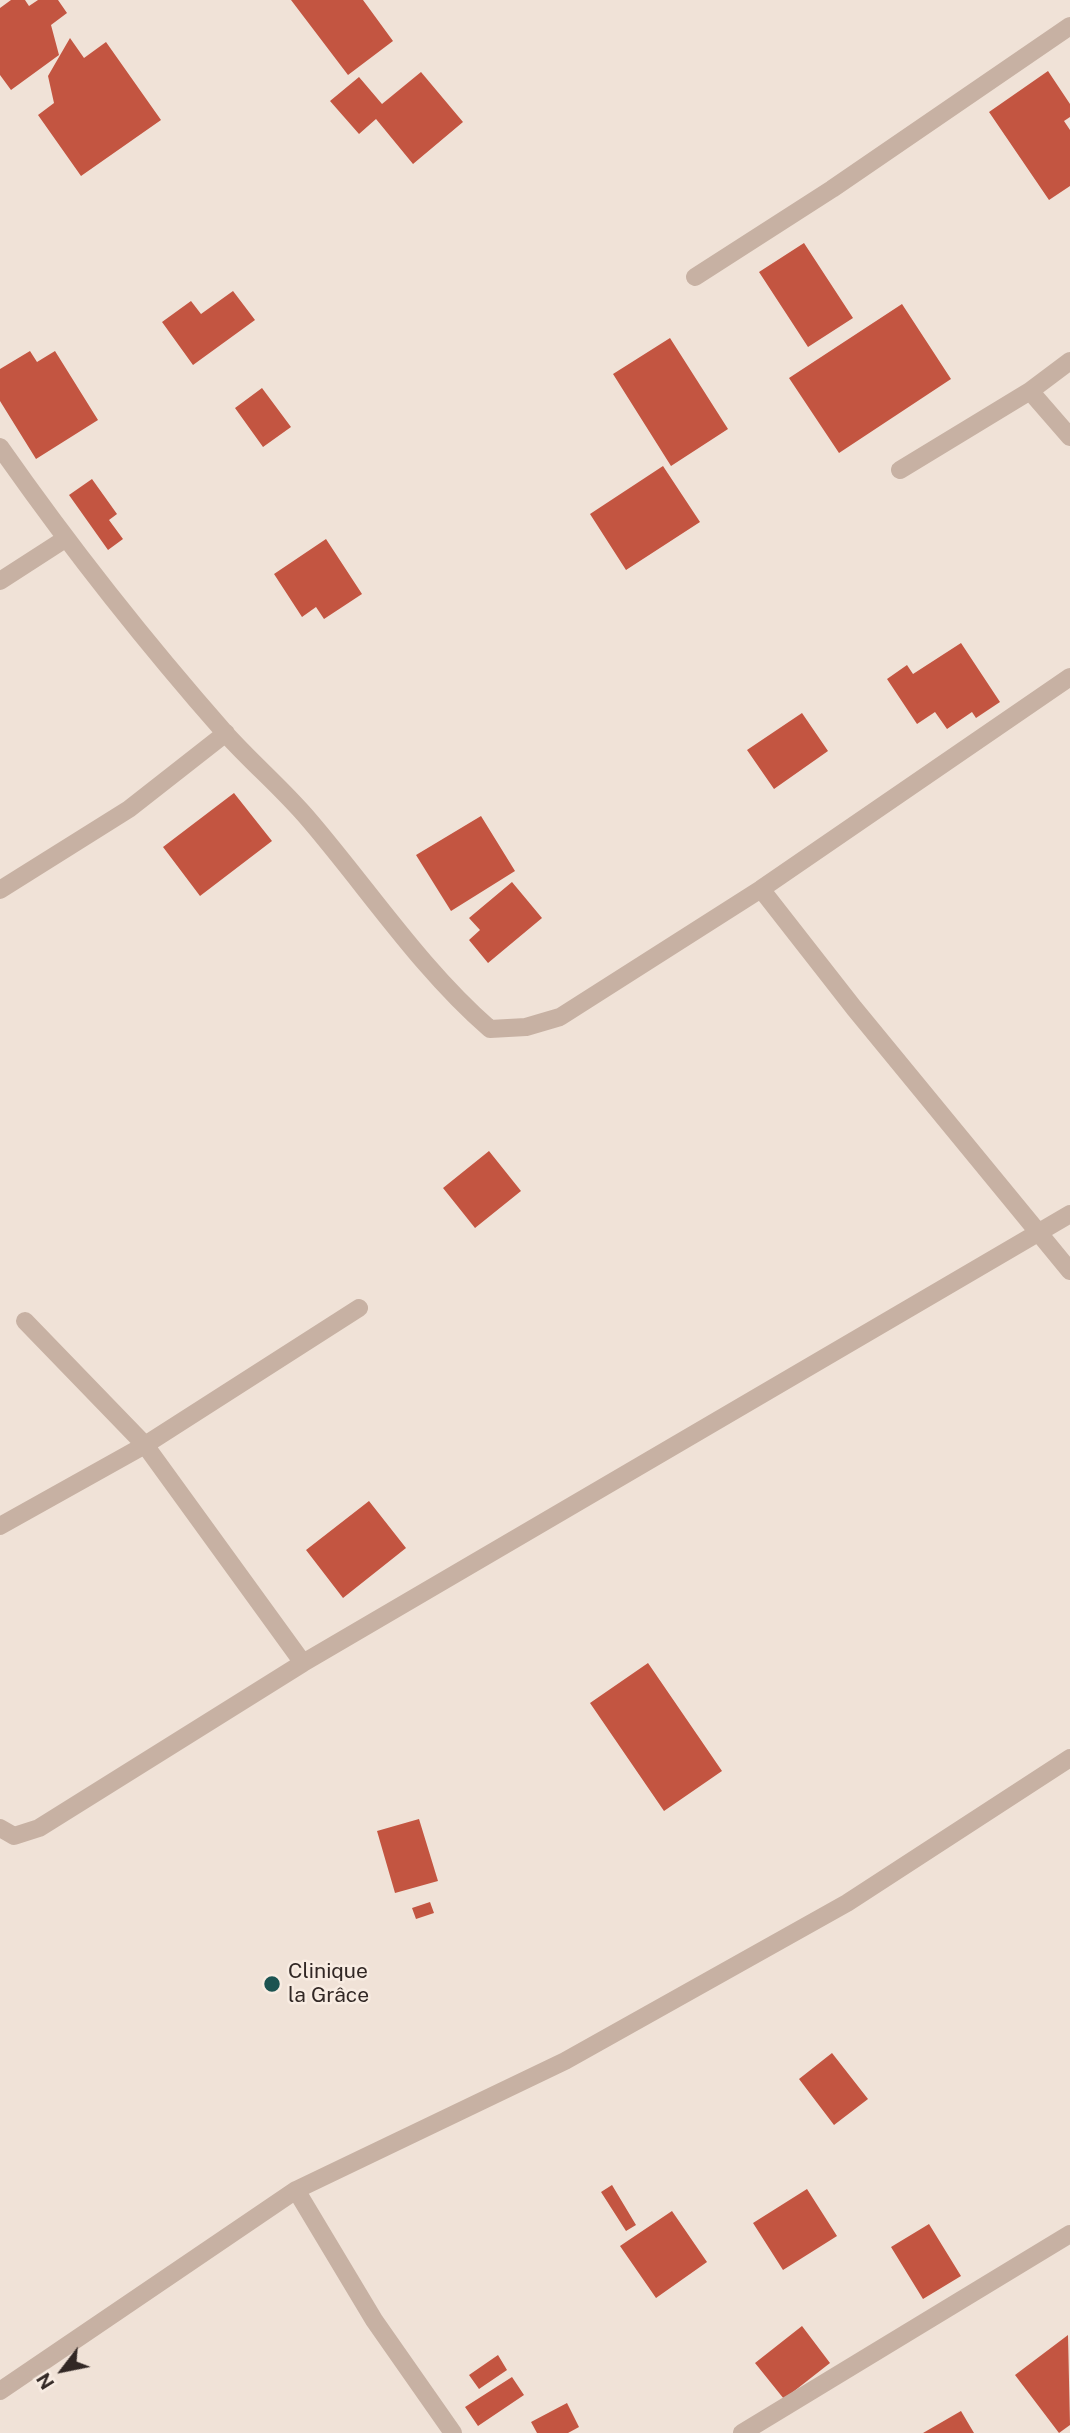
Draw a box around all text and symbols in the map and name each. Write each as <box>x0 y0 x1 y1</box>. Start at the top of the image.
place label: Clinique la Grâce <box>288 1959 369 2009</box>
marker: Clinique la Grâce <box>262 1974 282 1994</box>
north arrow <box>28 2335 98 2405</box>
text: N <box>32 2369 58 2393</box>

